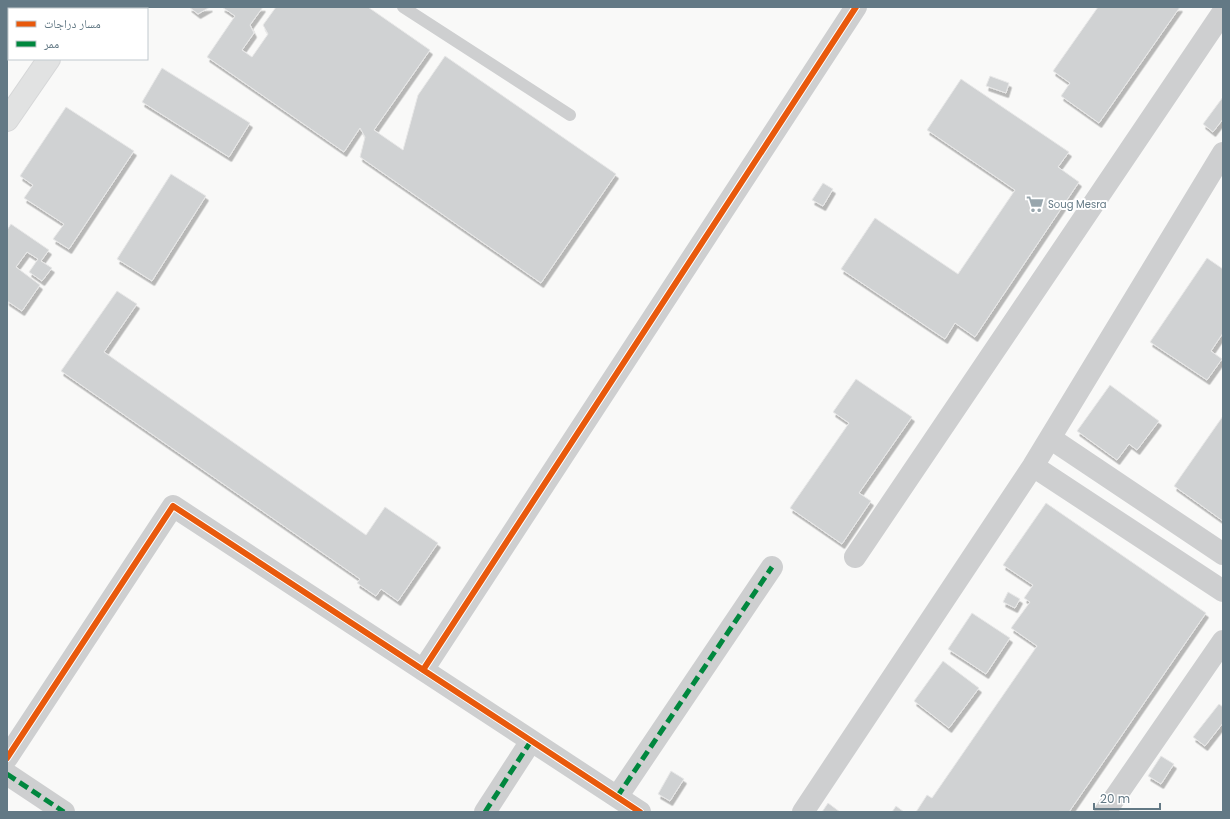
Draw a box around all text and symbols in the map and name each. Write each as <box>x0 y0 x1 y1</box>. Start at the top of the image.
legend <box>8 8 148 60</box>
text: مسار دراجات <box>44 15 101 32</box>
text: ممر <box>43 35 59 52</box>
supermarket icon: Soug Mesra <box>1025 194 1045 214</box>
place label: Soug Mesra <box>1048 197 1107 212</box>
scale bar <box>1094 785 1160 811</box>
text: 20 m <box>1100 790 1130 807</box>

